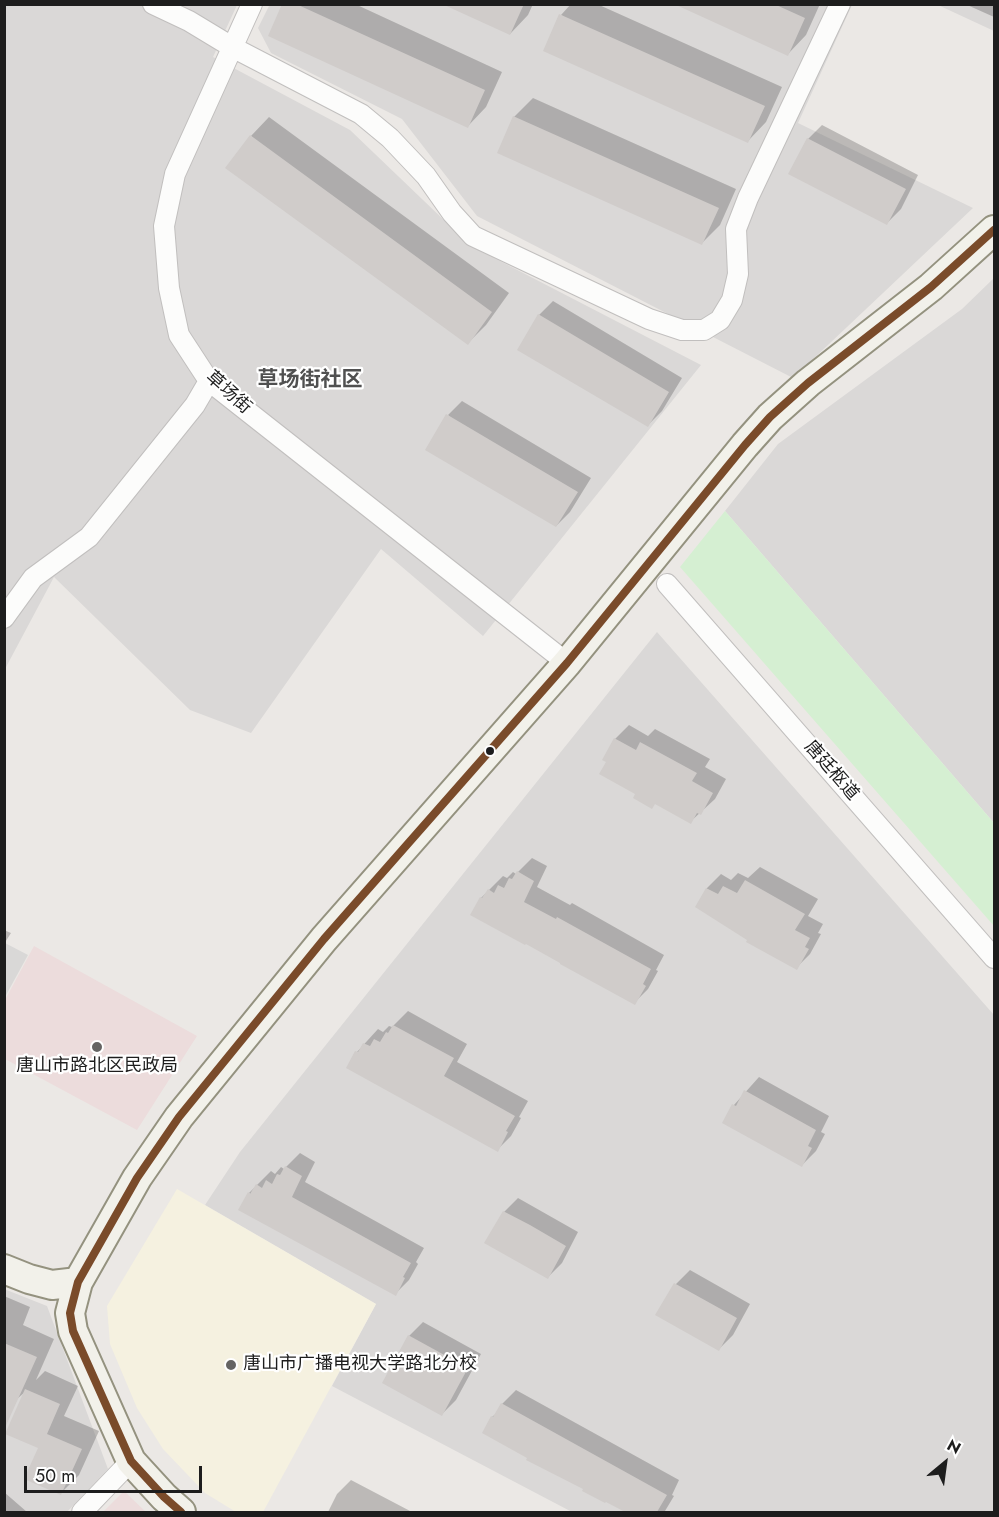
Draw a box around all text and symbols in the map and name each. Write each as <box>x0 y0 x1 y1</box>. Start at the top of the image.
street label: 草场街 <box>201 367 255 419</box>
district label: 草场街社区 <box>258 368 362 394</box>
street label: 唐廷枢道 <box>799 737 863 805</box>
unlabelled marker <box>484 745 496 757</box>
marker: 唐山市路北区民政局 <box>90 1040 104 1054</box>
place label: 唐山市路北区民政局 <box>16 1056 178 1078</box>
place label: 唐山市广播电视大学路北分校 <box>243 1354 477 1376</box>
marker: 唐山市广播电视大学路北分校 <box>224 1358 238 1372</box>
north arrow <box>915 1433 975 1493</box>
text: N <box>943 1434 965 1460</box>
scale bar <box>27 1454 206 1492</box>
text: 50 m <box>35 1463 75 1489</box>

